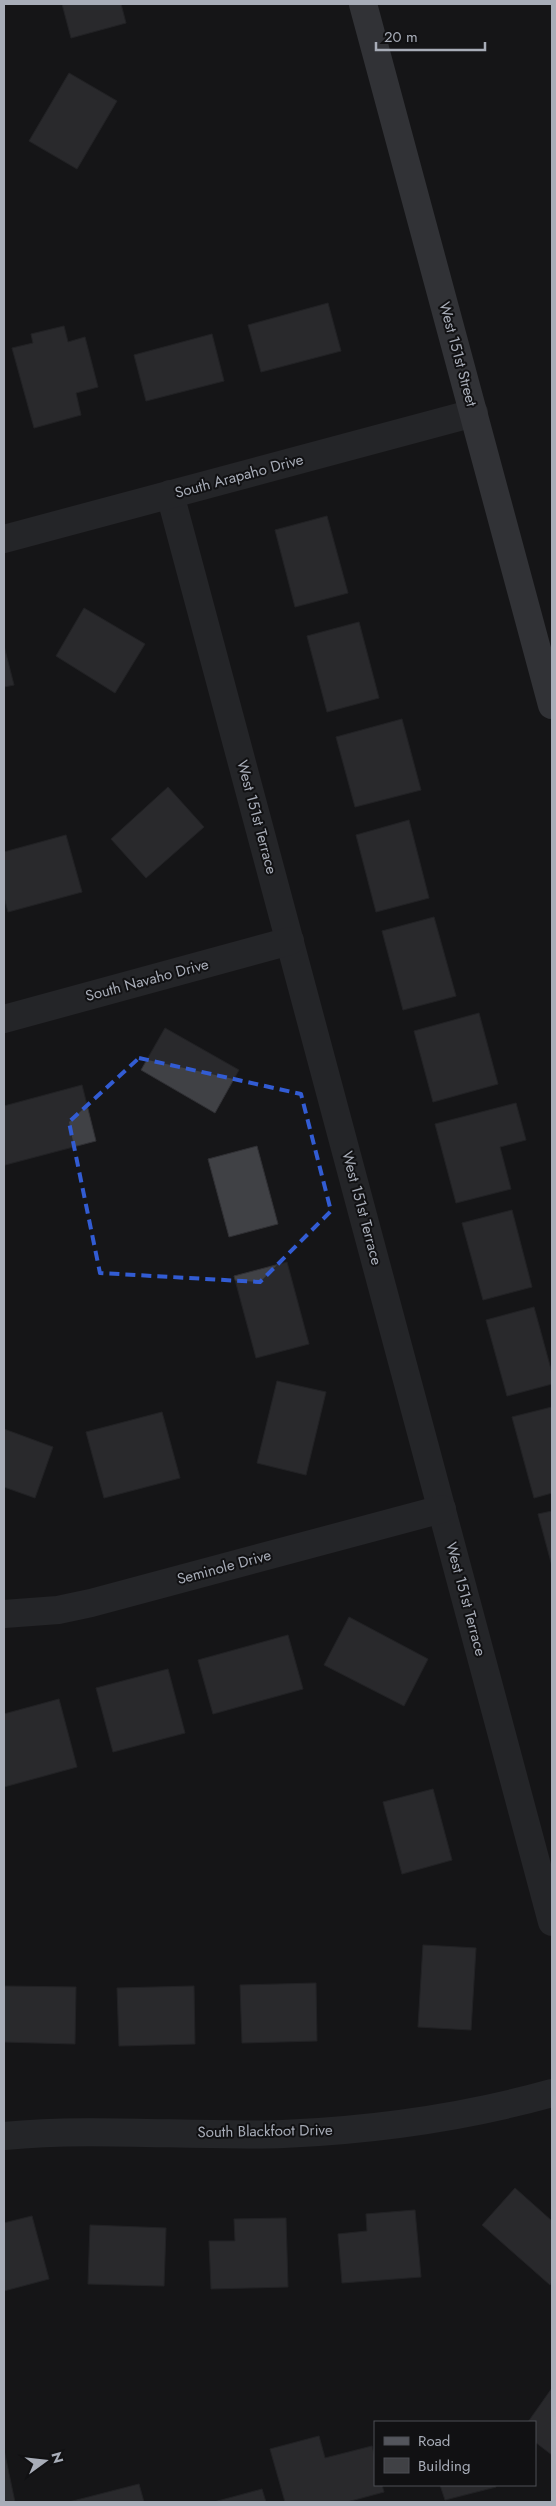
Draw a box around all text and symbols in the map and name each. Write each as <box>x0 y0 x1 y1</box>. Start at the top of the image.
scale bar <box>376 20 485 52</box>
text: 20 m <box>384 26 418 48</box>
street label: West 151st Street <box>433 299 483 409</box>
street label: South Arapaho Drive <box>172 448 306 504</box>
street label: West 151st Terrace <box>231 758 283 877</box>
street label: South Navaho Drive <box>83 953 211 1007</box>
street label: West 151st Terrace <box>336 1149 388 1268</box>
street label: West 151st Terrace <box>440 1540 492 1659</box>
street label: Seminole Drive <box>174 1544 274 1590</box>
street label: South Blackfoot Drive <box>197 2119 333 2143</box>
legend <box>374 2421 536 2486</box>
text: Road <box>418 2430 450 2452</box>
north arrow <box>20 2436 70 2486</box>
text: N <box>46 2450 69 2466</box>
text: Building <box>418 2455 470 2477</box>

